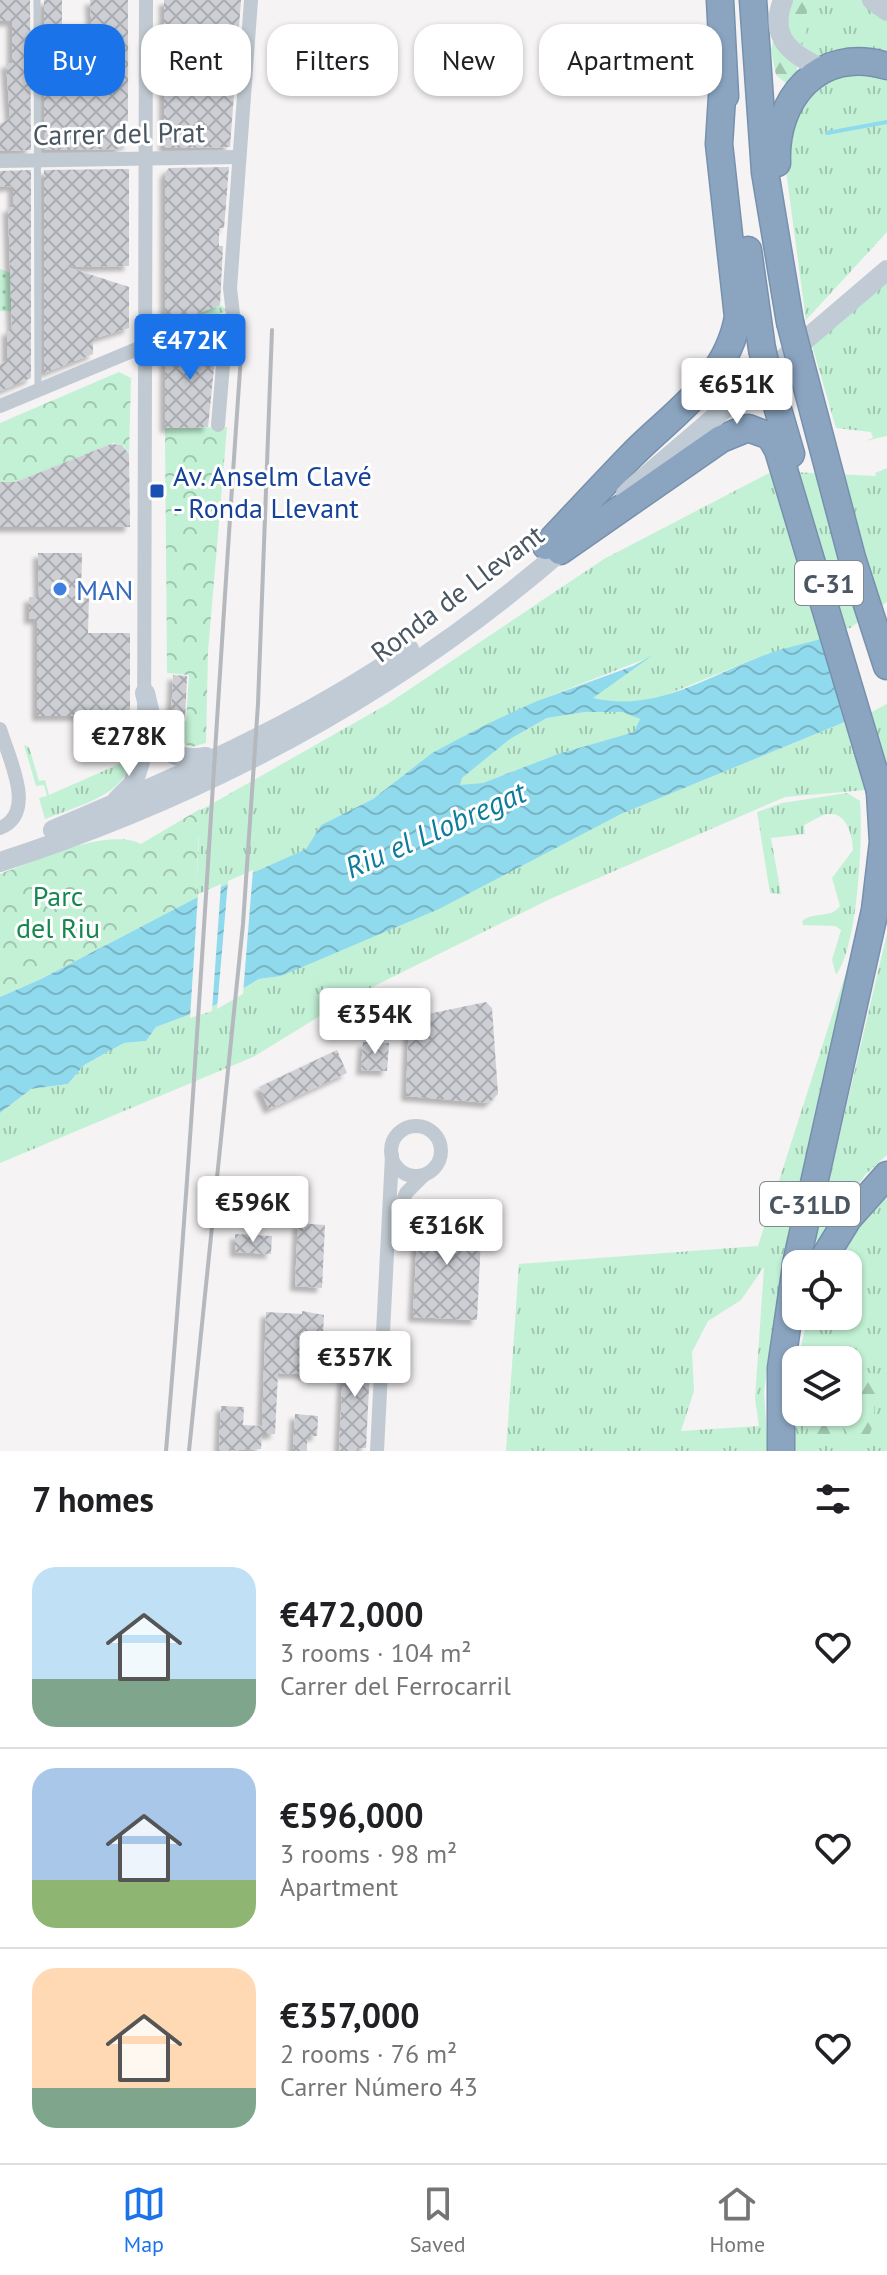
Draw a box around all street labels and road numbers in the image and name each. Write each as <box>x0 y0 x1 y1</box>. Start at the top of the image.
street label: Carrer del Prat <box>33 113 206 153</box>
street label: Ronda de Llevant <box>363 516 551 670</box>
road number: C-31 <box>795 561 863 605</box>
road number: C-31LD <box>760 1182 860 1226</box>

